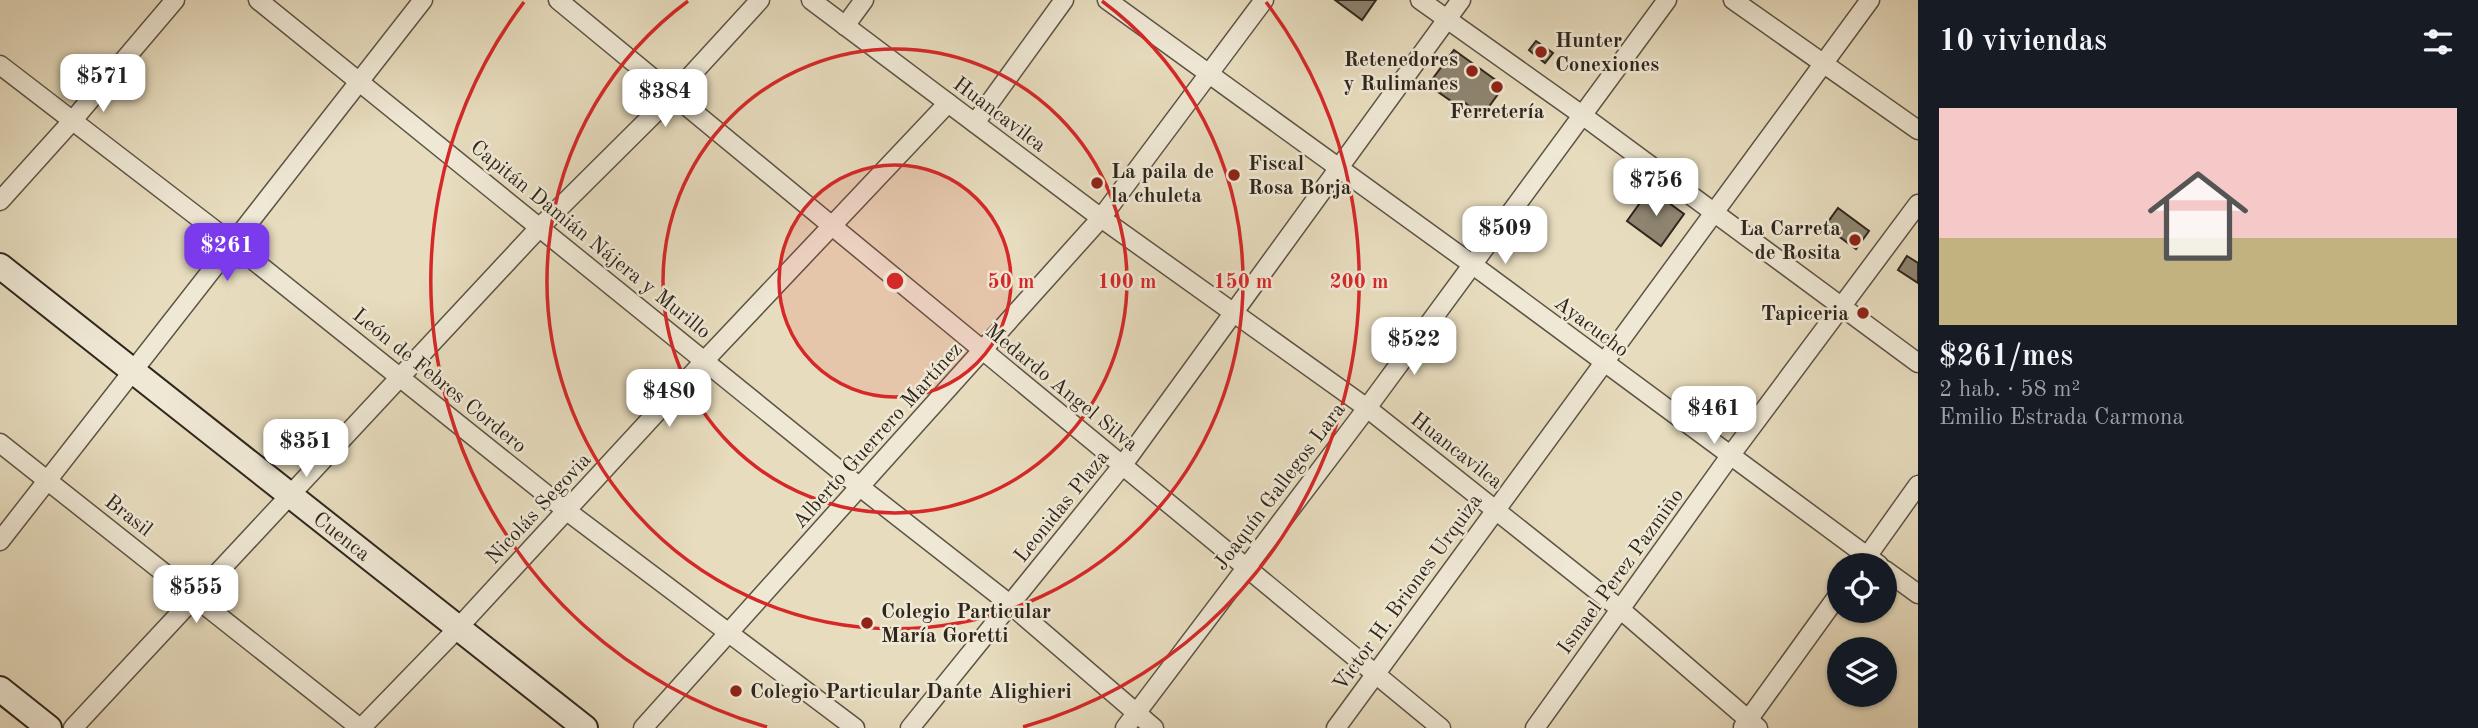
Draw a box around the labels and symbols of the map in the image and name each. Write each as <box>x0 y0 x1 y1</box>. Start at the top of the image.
place label: Hunter Conexiones <box>1555 31 1659 76</box>
marker: Hunter Conexiones <box>1533 44 1549 60</box>
place label: Retenedores y Rulimanes <box>1343 50 1458 95</box>
pin: $571 <box>62 54 144 114</box>
marker: Retenedores y Rulimanes <box>1464 63 1480 79</box>
pin: $384 <box>624 69 706 129</box>
street label: Huancavilca <box>949 74 1049 157</box>
marker: Ferretería <box>1489 79 1505 95</box>
place label: Ferretería <box>1450 102 1545 123</box>
street label: Capitán Damián Nájera y Murillo <box>466 137 714 343</box>
place label: Fiscal Rosa Borja <box>1248 154 1352 199</box>
pin: $756 <box>1615 158 1697 218</box>
place label: La paila de la chuleta <box>1111 162 1214 207</box>
marker: Fiscal Rosa Borja <box>1226 167 1242 183</box>
marker: La paila de la chuleta <box>1089 175 1105 191</box>
pin: $509 <box>1464 206 1546 266</box>
place label: La Carreta de Rosita <box>1739 219 1841 264</box>
pin: $261 <box>186 224 268 283</box>
marker: La Carreta de Rosita <box>1847 232 1863 248</box>
centre of rings <box>883 269 907 293</box>
text: 50 m <box>987 272 1035 293</box>
text: 100 m <box>1097 272 1157 293</box>
text: 150 m <box>1213 272 1273 293</box>
text: 200 m <box>1329 272 1389 293</box>
street label: Ayacucho <box>1550 293 1632 362</box>
place label: Tapiceria <box>1761 304 1849 325</box>
street label: León de Febres Cordero <box>348 305 530 458</box>
marker: Tapiceria <box>1855 305 1871 321</box>
pin: $522 <box>1373 318 1455 377</box>
street label: Medardo Angel Silva <box>981 320 1141 456</box>
street label: Alberto Guerrero Martínez <box>789 339 967 533</box>
pin: $480 <box>628 370 710 429</box>
pin: $461 <box>1673 386 1755 446</box>
street label: Joaquín Gallegos Lara <box>1211 399 1350 574</box>
street label: Huancavilca <box>1406 409 1506 493</box>
pin: $351 <box>265 420 347 479</box>
street label: Leonidas Plaza <box>1011 447 1114 567</box>
street label: Nicolás Segovia <box>483 450 596 569</box>
street label: Ismael Perez Pazmiño <box>1554 485 1688 659</box>
street label: Victor H. Briones Urquiza <box>1330 490 1487 695</box>
street label: Brasil <box>100 491 156 541</box>
street label: Cuenca <box>309 509 373 566</box>
pin: $555 <box>155 566 237 625</box>
place label: Colegio Particular María Goretti <box>881 602 1051 647</box>
marker: Colegio Particular María Goretti <box>859 615 875 631</box>
place label: Colegio Particular Dante Alighieri <box>750 682 1072 703</box>
marker: Colegio Particular Dante Alighieri <box>728 683 744 699</box>

